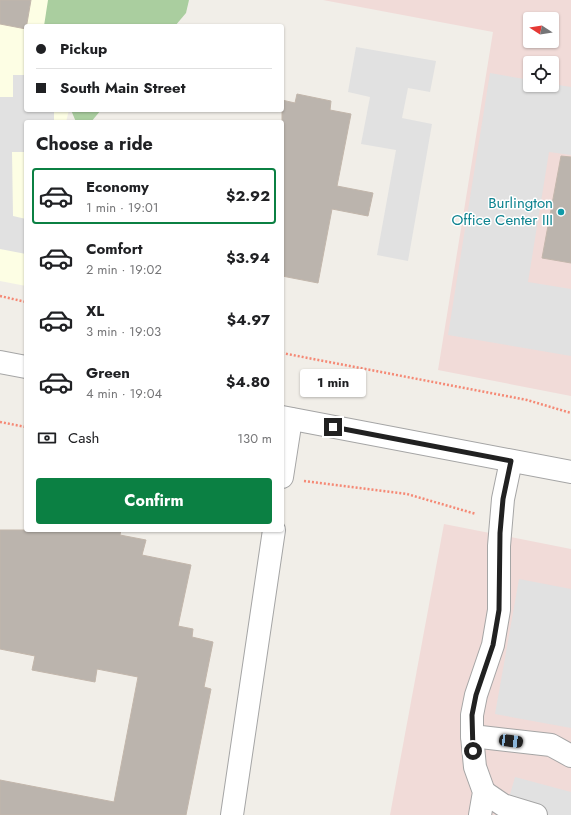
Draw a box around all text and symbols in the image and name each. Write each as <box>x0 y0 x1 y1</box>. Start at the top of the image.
north arrow <box>523 12 559 48</box>
map controls <box>523 12 559 92</box>
text: Pickup <box>60 38 107 60</box>
button: locate <box>523 56 559 92</box>
text: South Main Street <box>60 77 185 99</box>
text: Choose a ride <box>36 131 153 157</box>
text: Economy <box>86 176 149 198</box>
icon: car <box>38 178 74 214</box>
text: $2.92 <box>226 185 270 207</box>
place label: Burlington Office Center III <box>451 192 553 231</box>
text: 1 min · 19:01 <box>86 198 159 217</box>
marker: Burlington Office Center III <box>556 207 566 217</box>
text: Comfort <box>86 238 143 260</box>
icon: car <box>38 240 74 276</box>
text: $3.94 <box>226 247 270 269</box>
text: 2 min · 19:02 <box>86 260 162 279</box>
text: XL <box>86 300 104 322</box>
icon: car <box>38 302 74 338</box>
text: $4.97 <box>227 309 270 331</box>
text: 3 min · 19:03 <box>86 322 161 341</box>
text: Green <box>86 362 130 384</box>
icon: car <box>38 364 74 400</box>
callout: 1 min <box>300 369 366 397</box>
text: $4.80 <box>226 371 270 393</box>
text: 1 min <box>317 373 349 392</box>
text: 4 min · 19:04 <box>86 384 162 403</box>
route end <box>324 418 342 436</box>
icon: cash <box>36 427 58 449</box>
text: Cash <box>68 427 99 449</box>
text: 130 m <box>237 429 272 448</box>
button: Confirm <box>36 478 272 524</box>
car <box>498 734 524 748</box>
route start <box>464 742 482 760</box>

